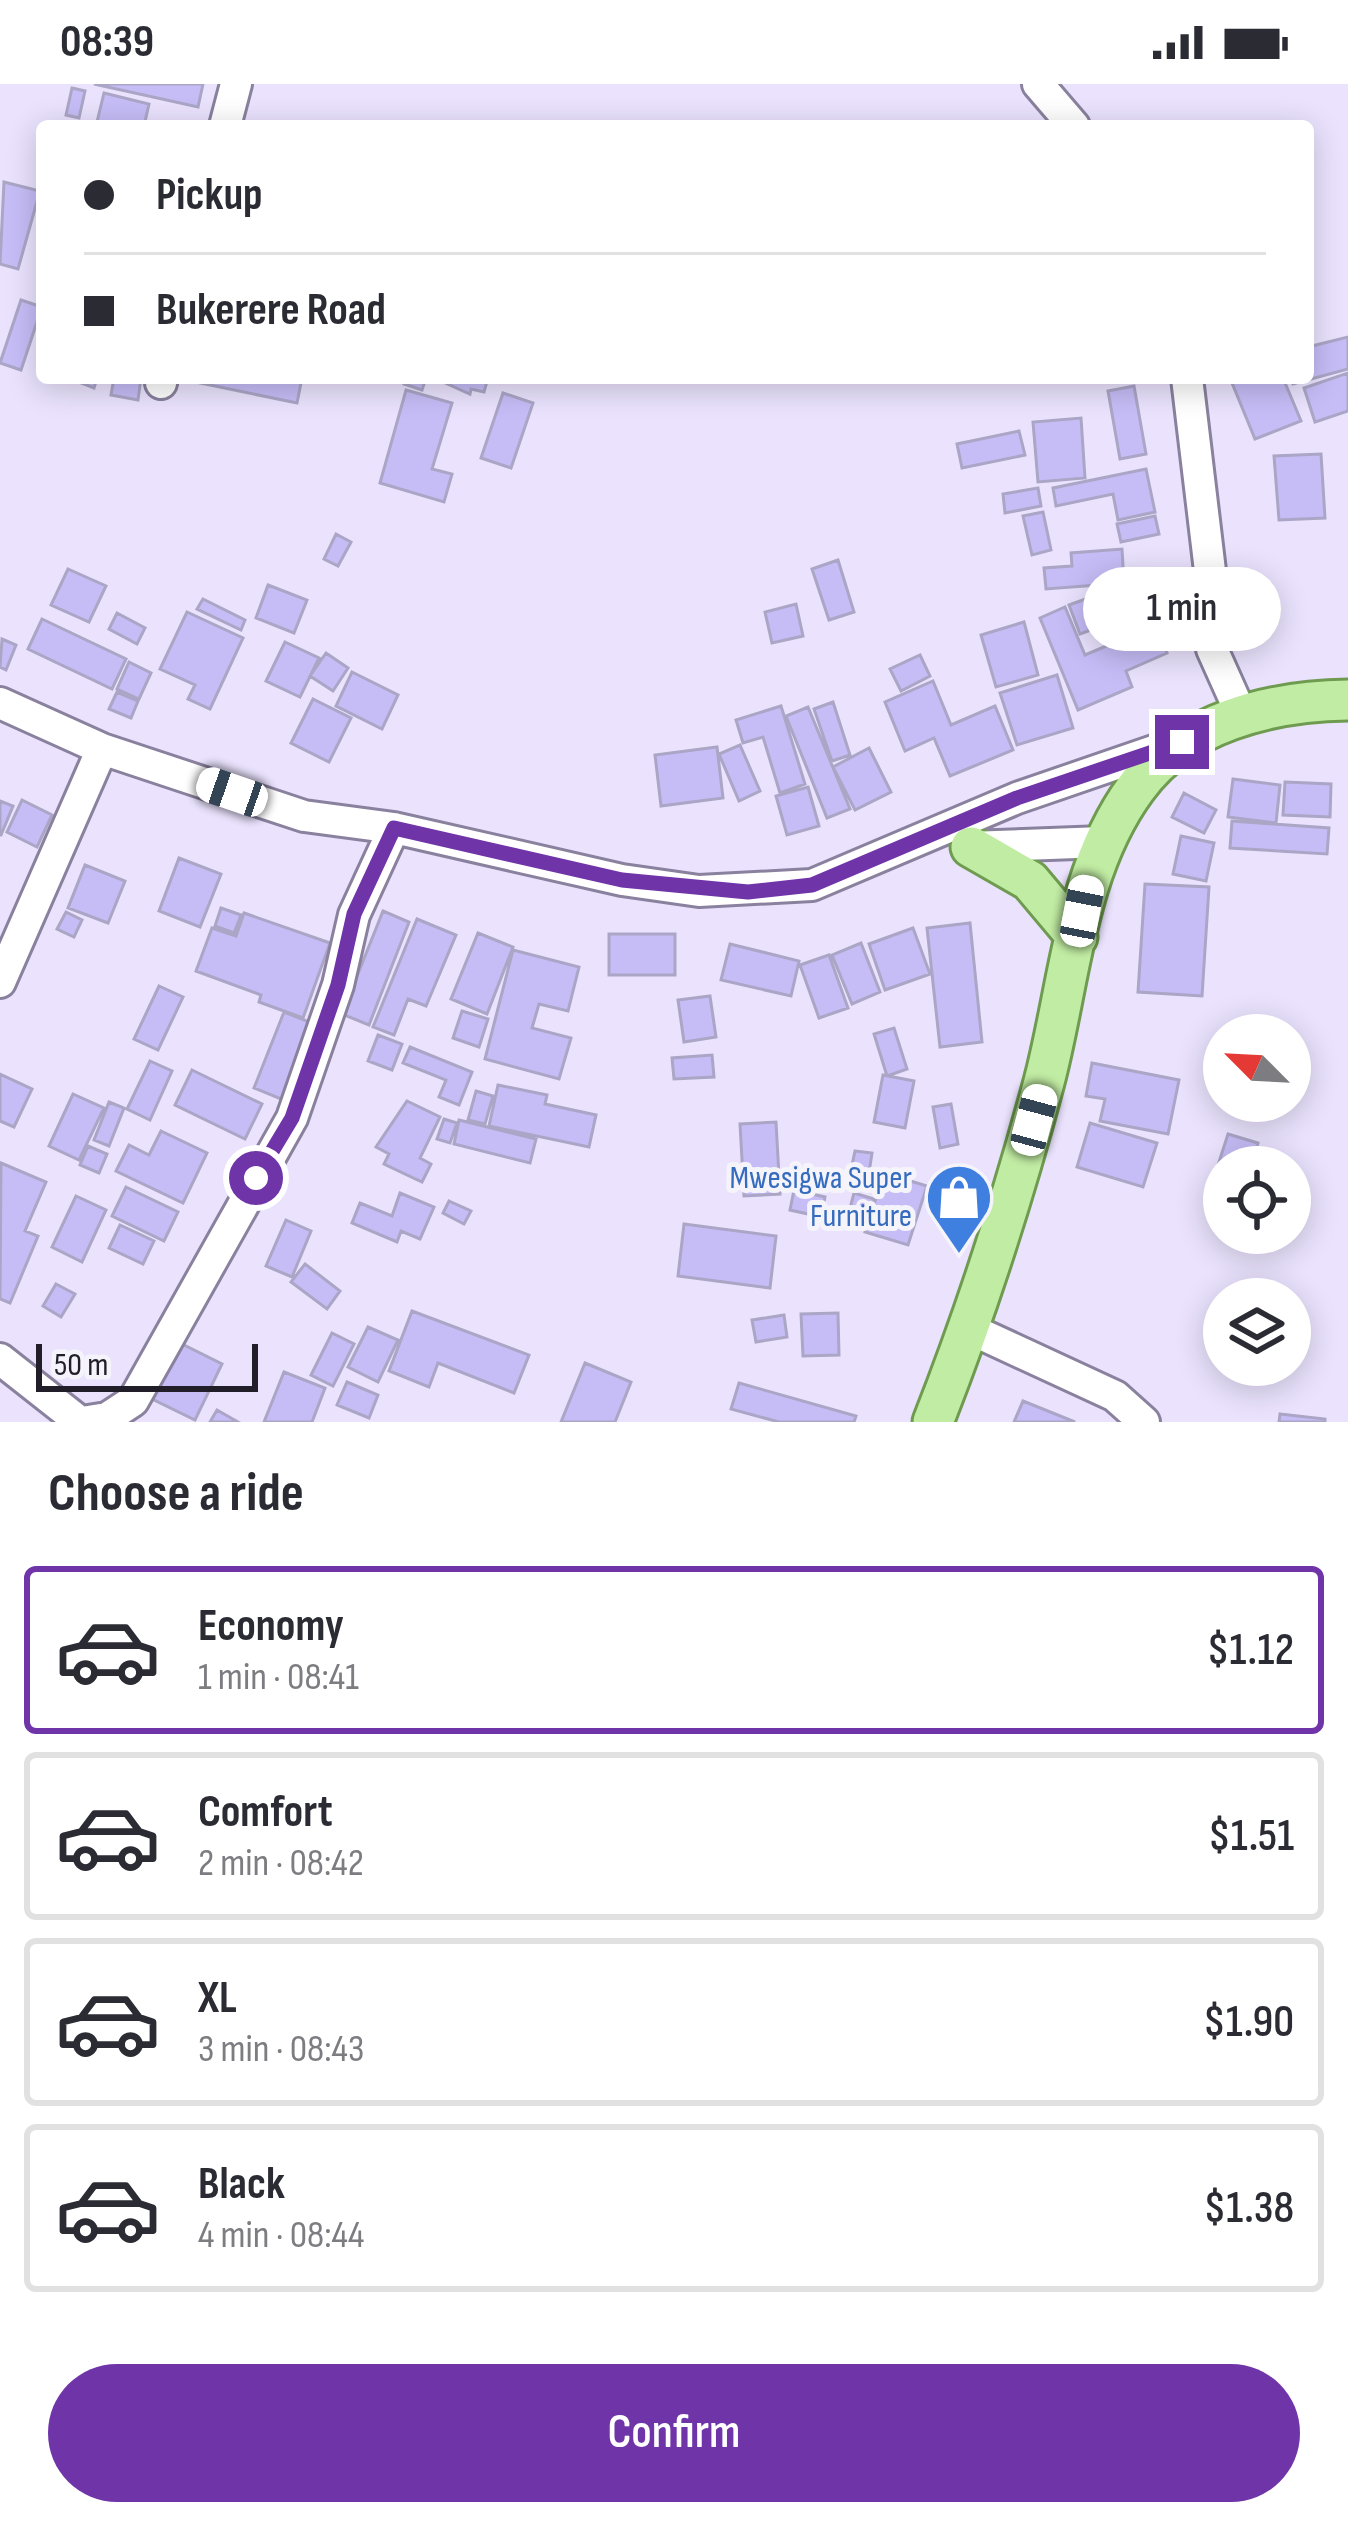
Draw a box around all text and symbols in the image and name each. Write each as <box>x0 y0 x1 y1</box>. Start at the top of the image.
text: 08:39 <box>60 15 154 70</box>
text: Pickup <box>156 168 263 223</box>
text: Bukerere Road <box>156 283 386 338</box>
callout: 1 min <box>1083 568 1281 652</box>
text: 1 min <box>1147 585 1217 632</box>
route end <box>1155 715 1209 769</box>
car <box>192 763 272 821</box>
car <box>1057 872 1107 950</box>
north arrow <box>1203 1014 1311 1122</box>
map controls <box>1203 1014 1311 1386</box>
car <box>1007 1081 1061 1159</box>
button: locate <box>1203 1146 1311 1254</box>
route start <box>229 1151 283 1205</box>
place label: Mwesigwa Super Furniture <box>730 1158 912 1236</box>
shop icon: Mwesigwa Super Furniture <box>924 1162 994 1256</box>
button: layers <box>1203 1278 1311 1386</box>
scale bar <box>36 1338 258 1391</box>
text: 50 m <box>54 1345 108 1385</box>
text: Choose a ride <box>48 1461 304 1526</box>
icon: car <box>54 1596 162 1704</box>
text: Economy <box>198 1599 344 1654</box>
text: $1.12 <box>1207 1623 1294 1678</box>
text: 1 min · 08:41 <box>198 1654 359 1701</box>
icon: car <box>54 1782 162 1890</box>
text: Comfort <box>198 1785 333 1840</box>
text: $1.51 <box>1208 1809 1294 1864</box>
text: 2 min · 08:42 <box>198 1840 364 1887</box>
icon: car <box>54 1968 162 2076</box>
text: XL <box>198 1971 237 2026</box>
text: $1.90 <box>1203 1995 1294 2050</box>
text: 3 min · 08:43 <box>198 2026 364 2073</box>
icon: car <box>54 2154 162 2262</box>
text: Black <box>198 2157 285 2212</box>
text: $1.38 <box>1203 2181 1294 2236</box>
text: 4 min · 08:44 <box>198 2212 364 2259</box>
button: Confirm <box>48 2364 1300 2502</box>

